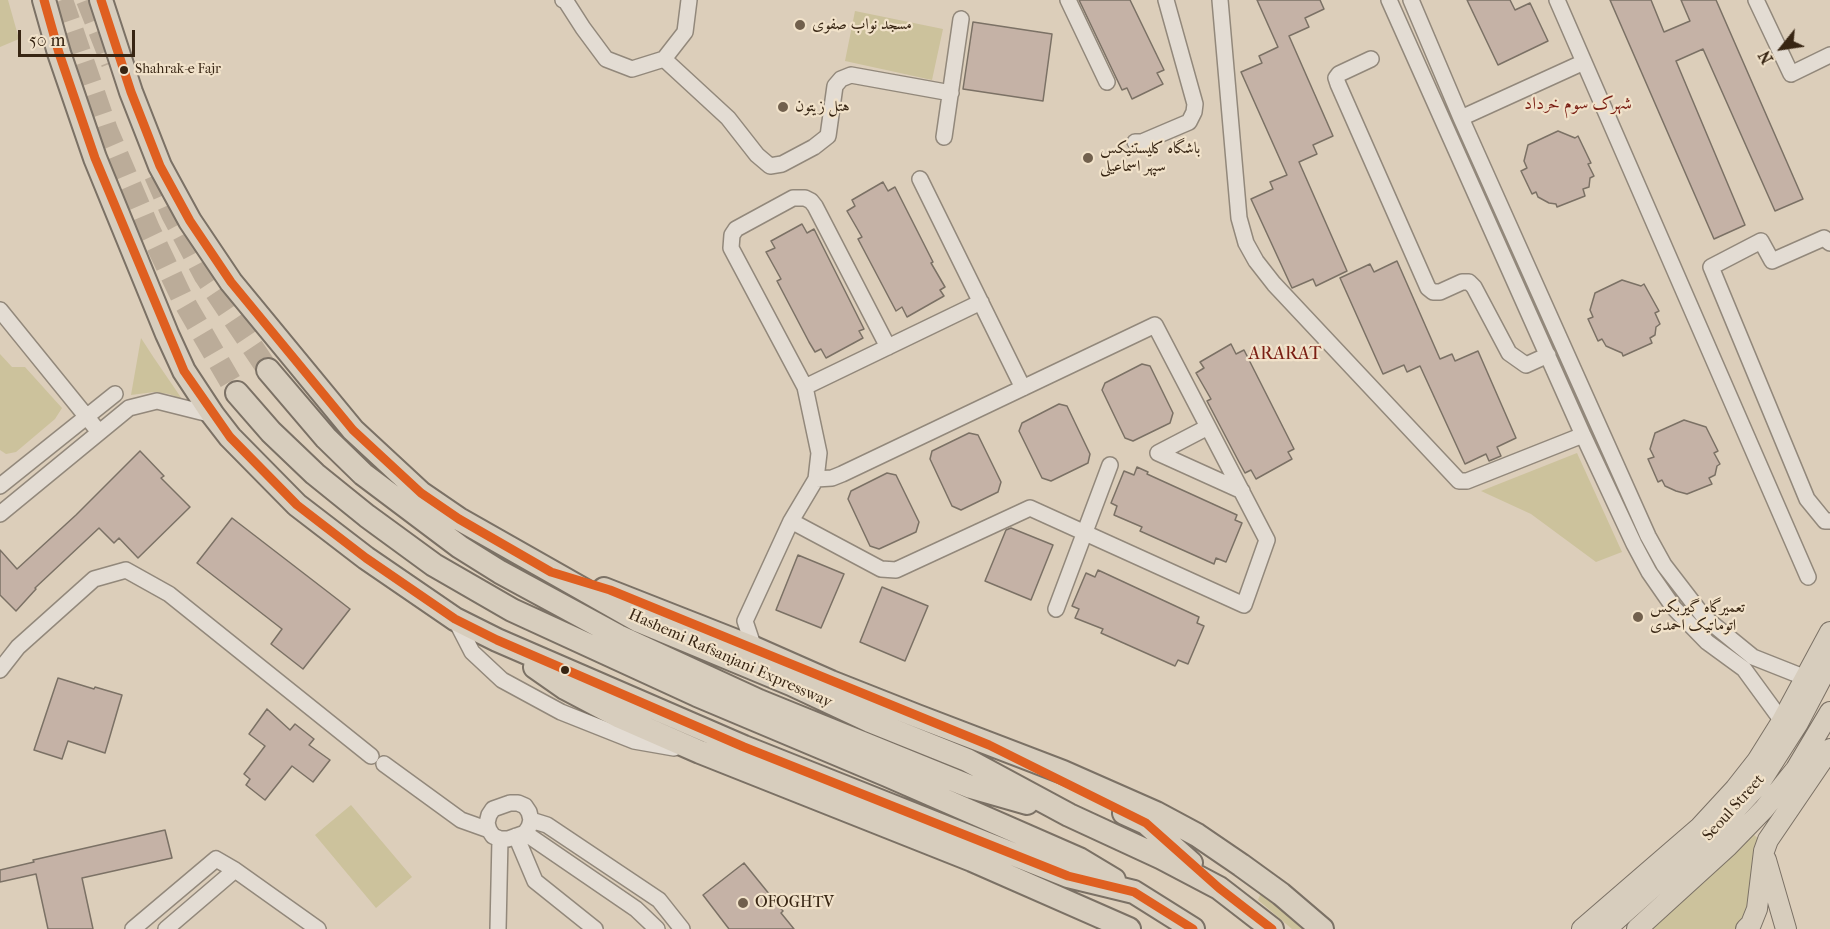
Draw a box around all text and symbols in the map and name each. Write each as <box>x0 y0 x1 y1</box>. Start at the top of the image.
place label: مسجد نواب صفوی <box>812 15 912 35</box>
scale bar <box>21 18 138 56</box>
marker: مسجد نواب صفوی <box>793 18 807 32</box>
north arrow <box>1752 18 1812 78</box>
text: 50 m <box>29 30 65 51</box>
text: N <box>1755 47 1777 67</box>
place label: Shahrak-e Fajr <box>135 62 221 78</box>
marker: Shahrak-e Fajr <box>118 64 130 76</box>
district label: شهرک سوم خرداد <box>1524 94 1632 116</box>
place label: هتل زیتون <box>795 97 850 117</box>
marker: هتل زیتون <box>776 100 790 114</box>
place label: باشگاه کلیستنیکس سپهر اسماعیلی <box>1100 139 1200 177</box>
marker: باشگاه کلیستنیکس سپهر اسماعیلی <box>1081 151 1095 165</box>
district label: ARARAT <box>1244 344 1326 366</box>
place label: تعمیرگاه گیربکس اتوماتیک احمدی <box>1650 598 1745 636</box>
street label: Hashemi Rafsanjani Expressway <box>625 605 835 713</box>
marker: تعمیرگاه گیربکس اتوماتیک احمدی <box>1631 610 1645 624</box>
unlabelled marker <box>559 664 571 676</box>
street label: Seoul Street <box>1699 771 1769 845</box>
place label: OFOGHTV <box>755 893 834 913</box>
marker: OFOGHTV <box>736 896 750 910</box>

